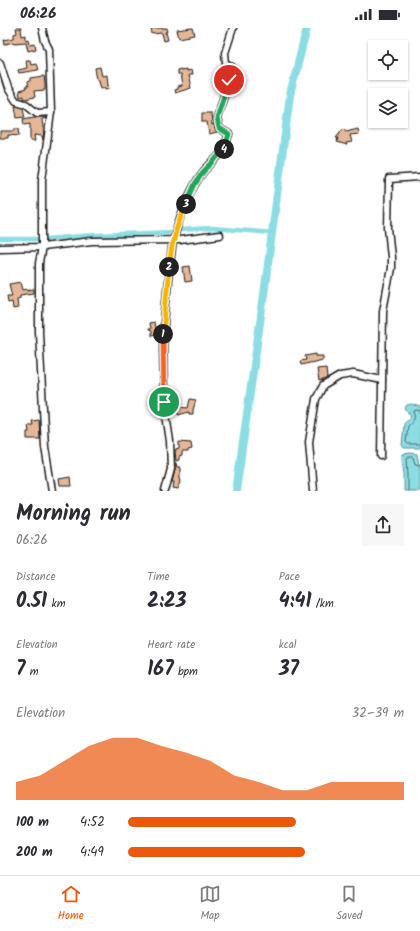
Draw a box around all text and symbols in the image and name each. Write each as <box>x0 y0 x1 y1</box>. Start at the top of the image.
text: 06:26 <box>20 2 56 26</box>
map controls <box>368 40 408 128</box>
button: locate <box>368 40 408 80</box>
pin <box>212 63 246 97</box>
icon: check <box>218 69 240 91</box>
button: layers <box>368 88 408 128</box>
pin: 4 <box>214 139 234 159</box>
text: 4 <box>221 140 227 158</box>
pin: 3 <box>176 194 196 214</box>
text: 3 <box>183 195 189 213</box>
pin: 2 <box>159 257 179 277</box>
text: 2 <box>166 258 172 276</box>
pin: 1 <box>153 324 173 344</box>
text: 1 <box>161 325 165 343</box>
pin <box>147 385 181 419</box>
icon: arrive <box>153 391 175 413</box>
text: Morning run <box>16 497 131 532</box>
button: share <box>362 504 404 546</box>
text: 06:26 <box>16 530 48 551</box>
text: Distance <box>16 568 56 586</box>
text: Time <box>147 568 170 586</box>
text: Pace <box>279 568 300 586</box>
text: 0.51 <box>16 586 47 618</box>
text: 2:23 <box>147 586 187 618</box>
text: 4:41 <box>279 586 311 618</box>
text: km <box>47 595 66 613</box>
text: /km <box>311 595 334 613</box>
text: Elevation <box>16 636 58 654</box>
text: Heart rate <box>147 636 195 654</box>
text: kcal <box>279 636 297 654</box>
text: 7 <box>16 654 25 686</box>
text: 167 <box>147 654 174 686</box>
text: 37 <box>279 654 299 686</box>
text: m <box>25 663 39 681</box>
text: bpm <box>174 663 198 681</box>
text: Elevation <box>16 703 65 724</box>
text: 32–39 m <box>352 703 404 724</box>
text: 100 m <box>16 812 49 833</box>
text: 4:52 <box>80 812 105 833</box>
text: 200 m <box>16 842 53 863</box>
text: 4:49 <box>80 842 104 863</box>
tab: Home <box>58 883 84 925</box>
tab: Map <box>199 883 221 925</box>
tab: Saved <box>336 883 362 925</box>

